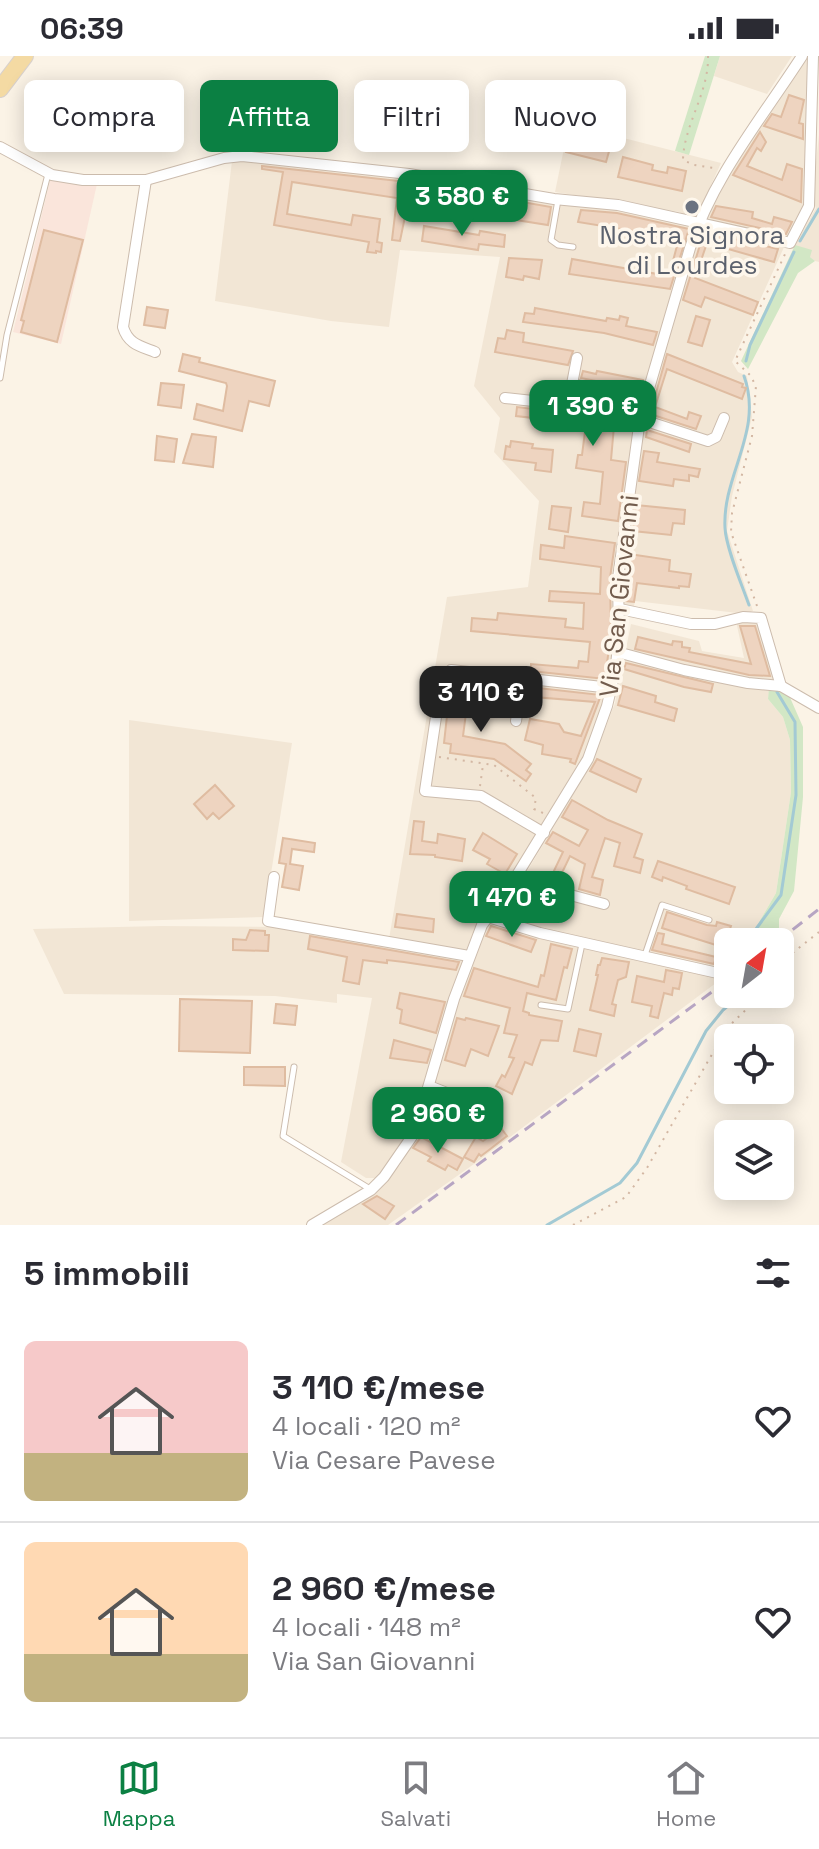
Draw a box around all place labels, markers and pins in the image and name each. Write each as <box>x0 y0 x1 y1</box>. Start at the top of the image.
pin: 3 580 € <box>388 170 536 238</box>
marker: Nostra Signora di Lourdes <box>683 198 701 216</box>
place label: Nostra Signora di Lourdes <box>600 218 785 282</box>
pin: 1 390 € <box>519 380 667 448</box>
pin: 3 110 € <box>407 666 555 734</box>
pin: 1 470 € <box>438 871 586 939</box>
pin: 2 960 € <box>364 1087 512 1155</box>

